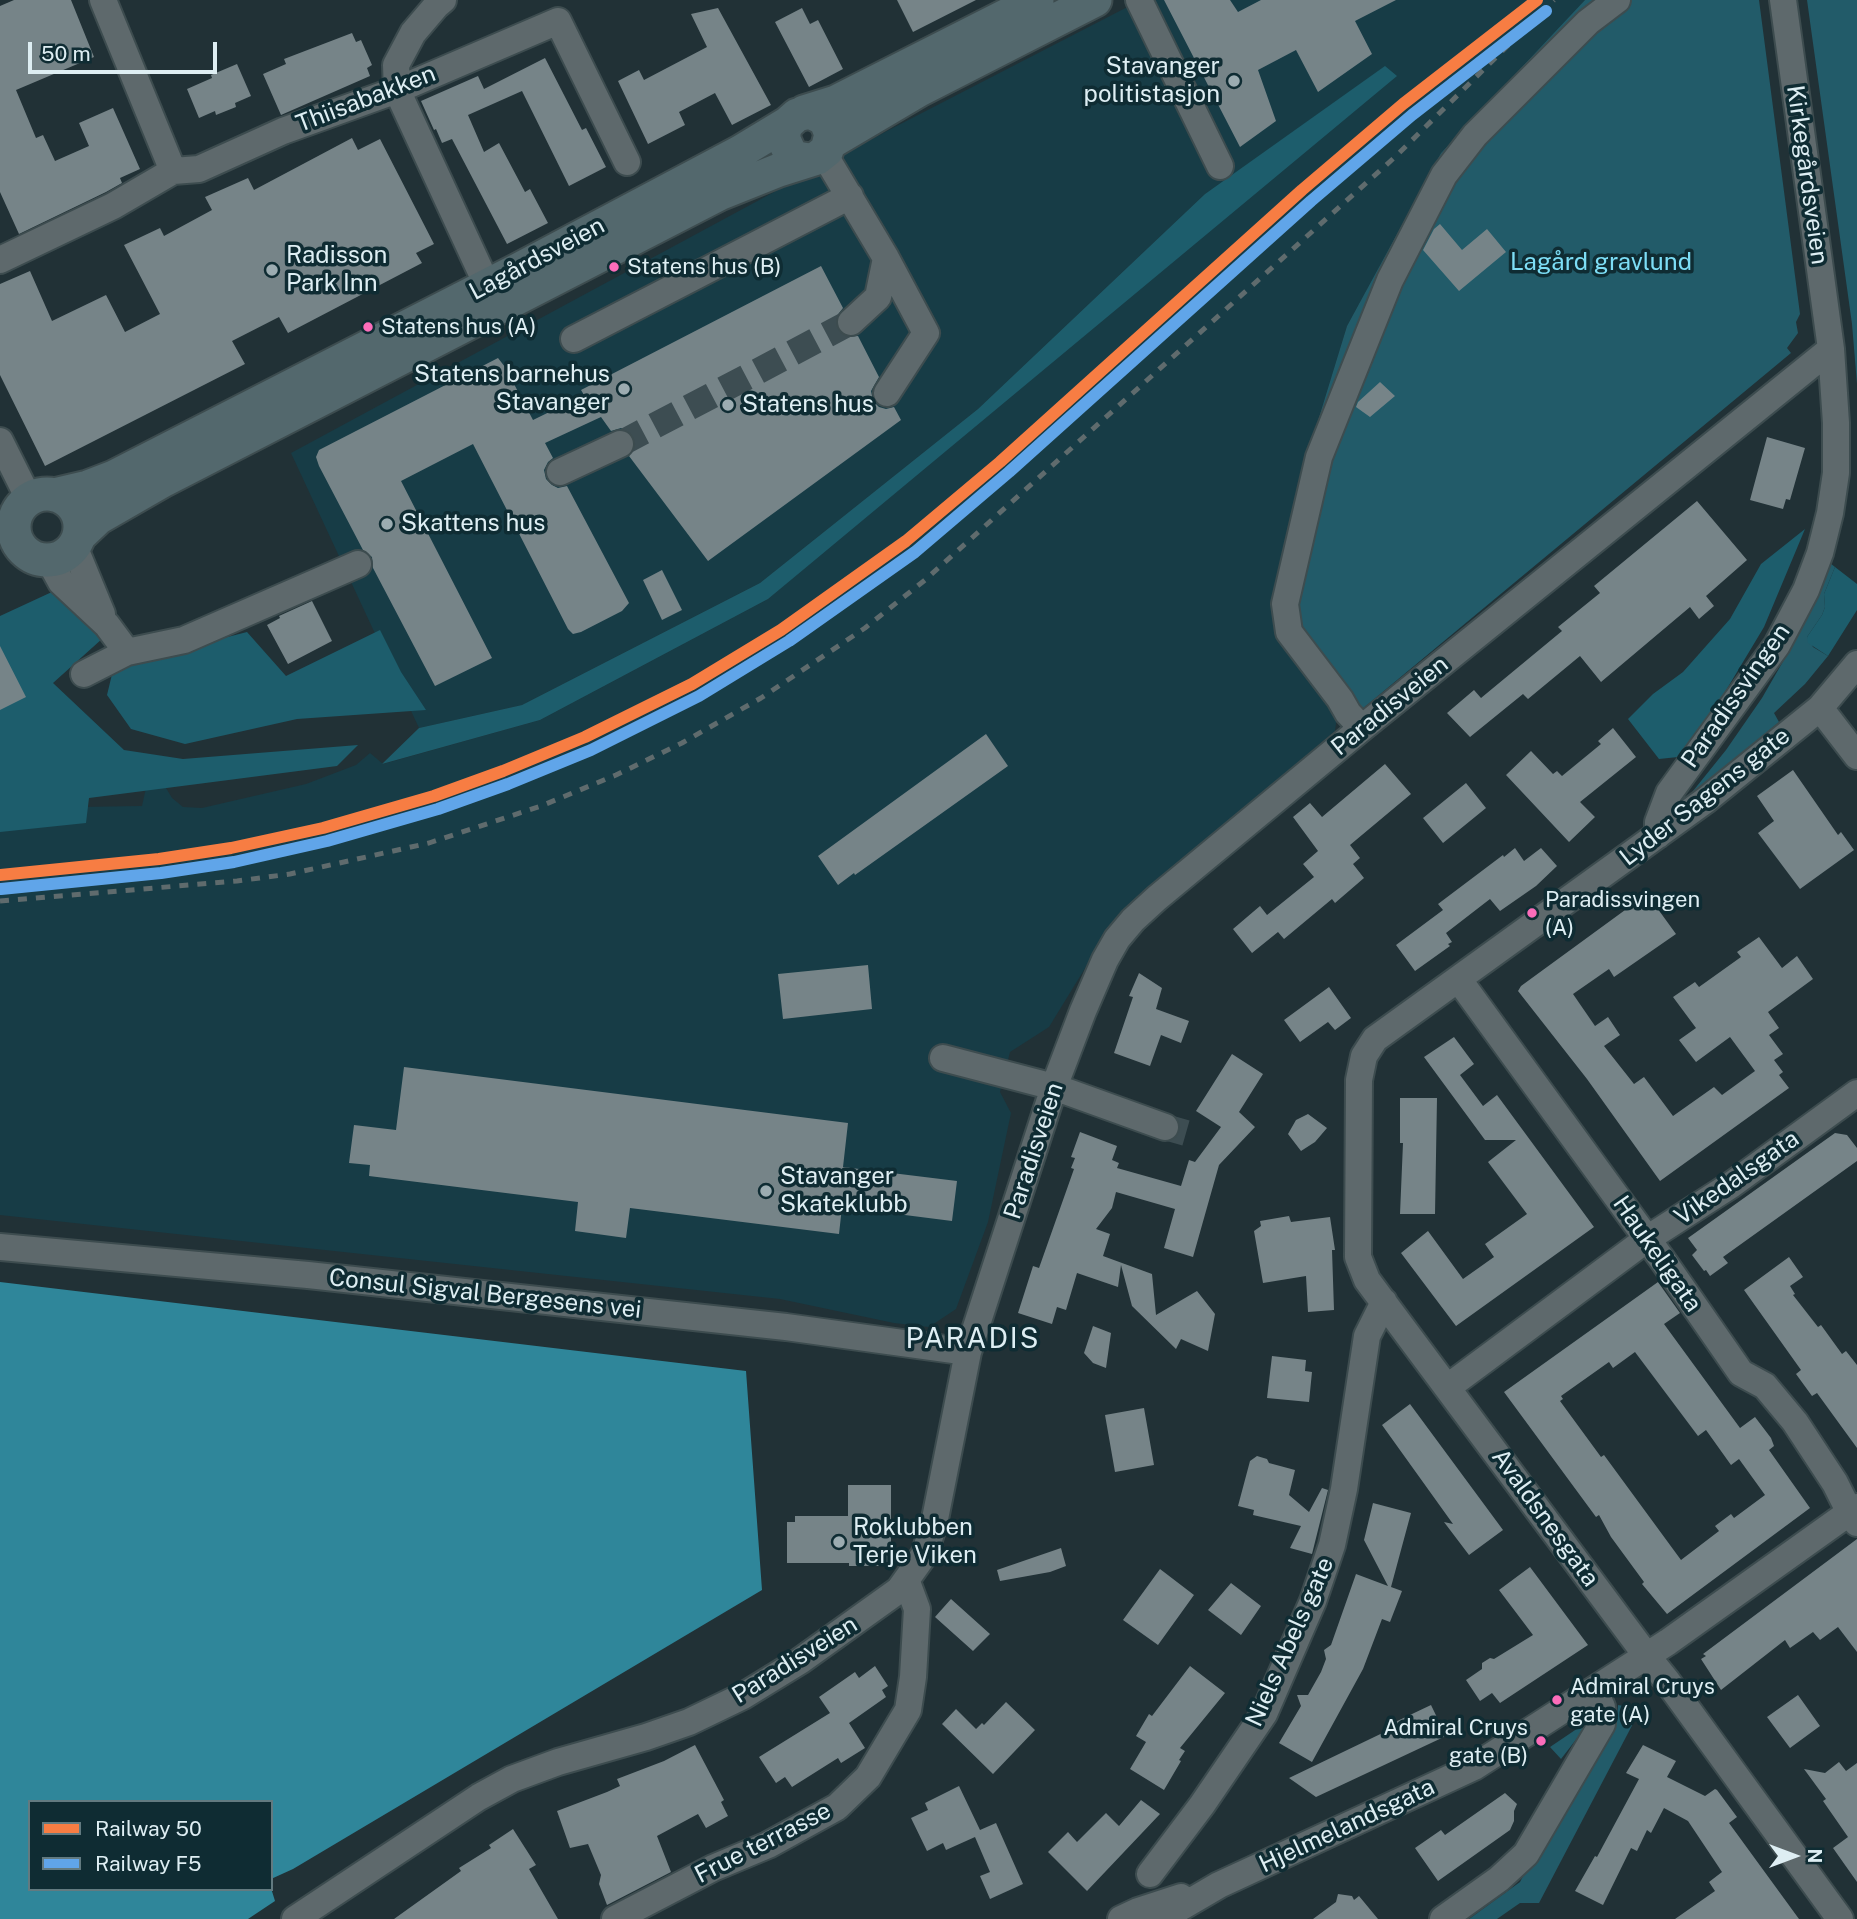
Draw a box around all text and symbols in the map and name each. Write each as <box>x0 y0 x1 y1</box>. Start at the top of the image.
scale bar <box>32 28 220 72</box>
text: 50 m <box>41 41 91 66</box>
place label: Stavanger politistasjon <box>1084 53 1220 109</box>
street label: Thiisabakken <box>292 59 440 139</box>
marker: Stavanger politistasjon <box>1226 73 1242 89</box>
street label: Kirkegårdsveien <box>1780 84 1834 266</box>
street label: Lagårdsveien <box>464 211 610 307</box>
place label: Radisson Park Inn <box>286 242 387 298</box>
park label: Lagård gravlund <box>1510 249 1692 277</box>
place label: Statens hus (B) <box>627 254 781 280</box>
marker: Statens hus (B) <box>607 260 621 274</box>
marker: Radisson Park Inn <box>264 262 280 278</box>
place label: Statens hus (A) <box>381 314 536 340</box>
marker: Statens hus (A) <box>361 320 375 334</box>
place label: Statens barnehus Stavanger <box>414 361 610 417</box>
marker: Statens barnehus Stavanger <box>616 381 632 397</box>
place label: Statens hus <box>742 391 874 419</box>
marker: Statens hus <box>720 397 736 413</box>
place label: Skattens hus <box>401 510 545 538</box>
marker: Skattens hus <box>379 516 395 532</box>
street label: Paradissvingen <box>1676 618 1796 774</box>
street label: Paradisveien <box>1326 650 1454 762</box>
street label: Lyder Sagens gate <box>1614 722 1796 872</box>
place label: Paradissvingen (A) <box>1545 887 1700 939</box>
marker: Paradissvingen (A) <box>1525 906 1539 920</box>
street label: Paradisveien <box>998 1079 1070 1223</box>
street label: Vikedalsgata <box>1669 1125 1805 1231</box>
place label: Stavanger Skateklubb <box>780 1163 908 1219</box>
marker: Stavanger Skateklubb <box>758 1183 774 1199</box>
street label: Haukeligata <box>1606 1190 1708 1318</box>
street label: Consul Sigval Bergesens vei <box>327 1263 643 1325</box>
district label: PARADIS <box>906 1322 1040 1356</box>
street label: Avaldsnesgata <box>1485 1444 1605 1592</box>
place label: Roklubben Terje Viken <box>853 1514 977 1570</box>
marker: Roklubben Terje Viken <box>831 1534 847 1550</box>
street label: Niels Abels gate <box>1240 1553 1340 1731</box>
street label: Paradisveien <box>727 1610 863 1710</box>
place label: Admiral Cruys gate (A) <box>1570 1674 1715 1726</box>
marker: Admiral Cruys gate (A) <box>1550 1693 1564 1707</box>
place label: Admiral Cruys gate (B) <box>1383 1715 1528 1766</box>
marker: Admiral Cruys gate (B) <box>1534 1734 1548 1748</box>
street label: Hjelmelandsgata <box>1255 1773 1439 1879</box>
street label: Frue terrasse <box>690 1796 836 1890</box>
legend <box>28 1800 273 1891</box>
text: Railway 50 <box>95 1816 202 1841</box>
north arrow <box>1759 1821 1829 1891</box>
text: N <box>1804 1849 1826 1863</box>
text: Railway F5 <box>95 1851 201 1876</box>

